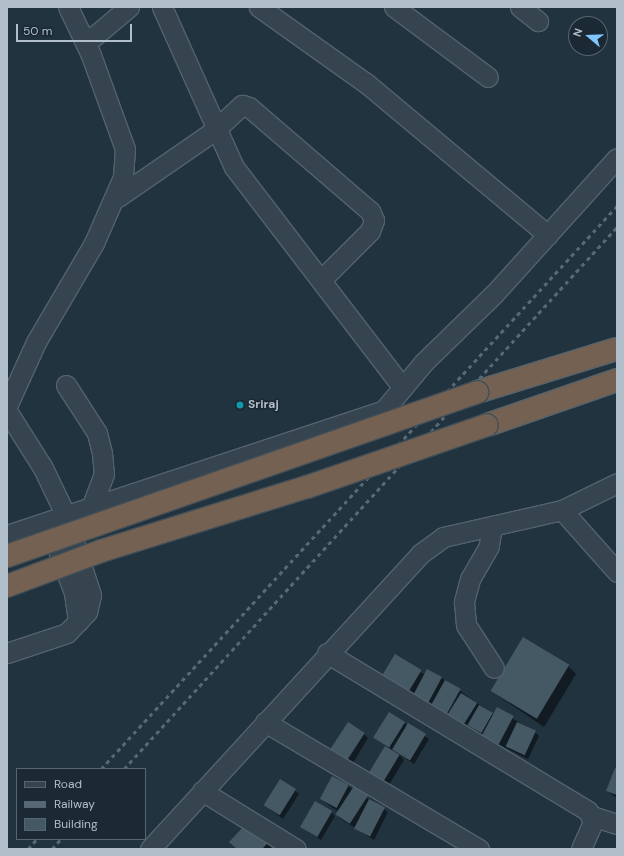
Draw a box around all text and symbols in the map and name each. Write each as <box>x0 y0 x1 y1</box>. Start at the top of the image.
scale bar <box>18 16 134 42</box>
north arrow <box>568 16 608 56</box>
text: 50 m <box>23 23 52 39</box>
text: N <box>570 26 586 38</box>
place label: Sriraj <box>248 398 279 412</box>
marker: Sriraj <box>235 400 245 410</box>
legend <box>16 768 146 840</box>
text: Road <box>54 776 82 792</box>
text: Railway <box>54 796 95 812</box>
text: Building <box>54 816 98 832</box>

